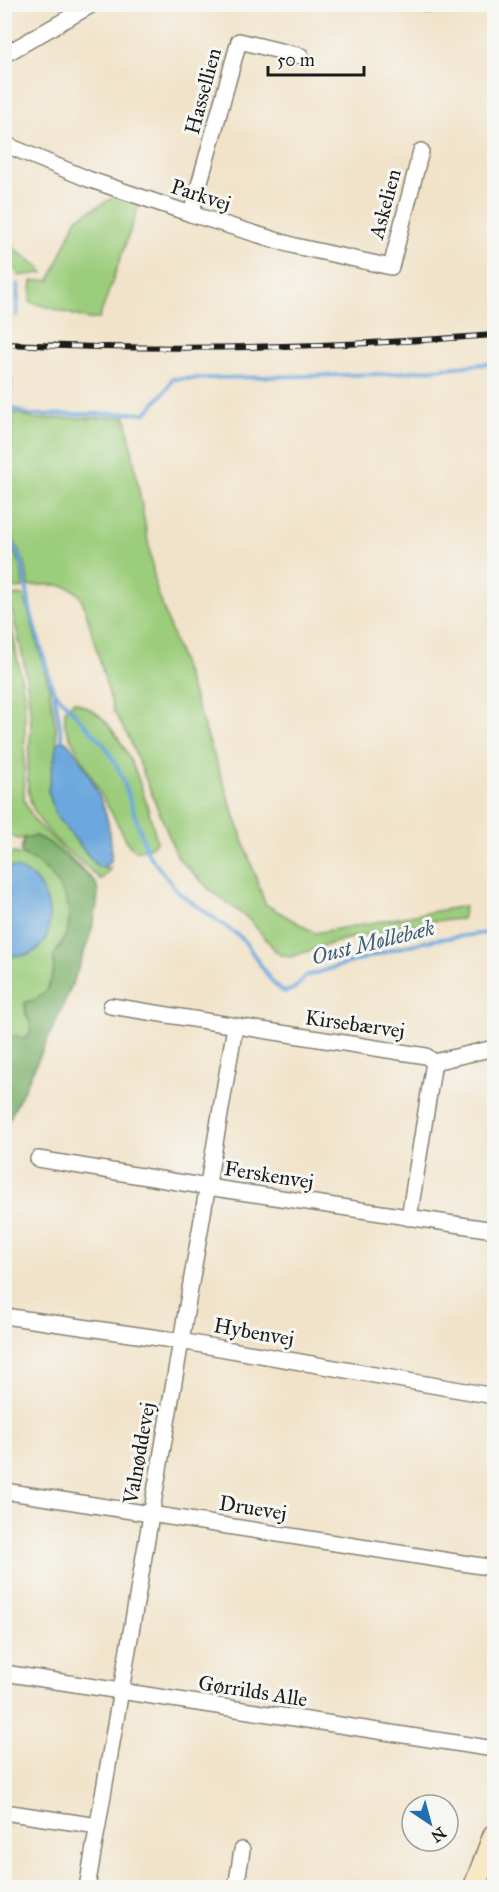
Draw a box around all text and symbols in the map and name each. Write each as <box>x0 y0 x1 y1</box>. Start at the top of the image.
scale bar <box>268 39 364 77</box>
street label: Hassellien <box>179 45 227 137</box>
text: 50 m <box>277 49 315 71</box>
street label: Askelien <box>363 166 407 243</box>
street label: Parkvej <box>168 173 234 217</box>
water label: Oust Møllebæk <box>309 914 437 970</box>
street label: Kirsebærvej <box>303 1004 407 1044</box>
street label: Ferskenvej <box>222 1155 316 1195</box>
street label: Hybenvej <box>212 1312 296 1352</box>
street label: Valnøddevej <box>117 1400 161 1507</box>
street label: Druevej <box>217 1490 289 1526</box>
street label: Gørrilds Alle <box>197 1670 310 1712</box>
north arrow <box>400 1793 460 1853</box>
text: N <box>427 1823 450 1847</box>

